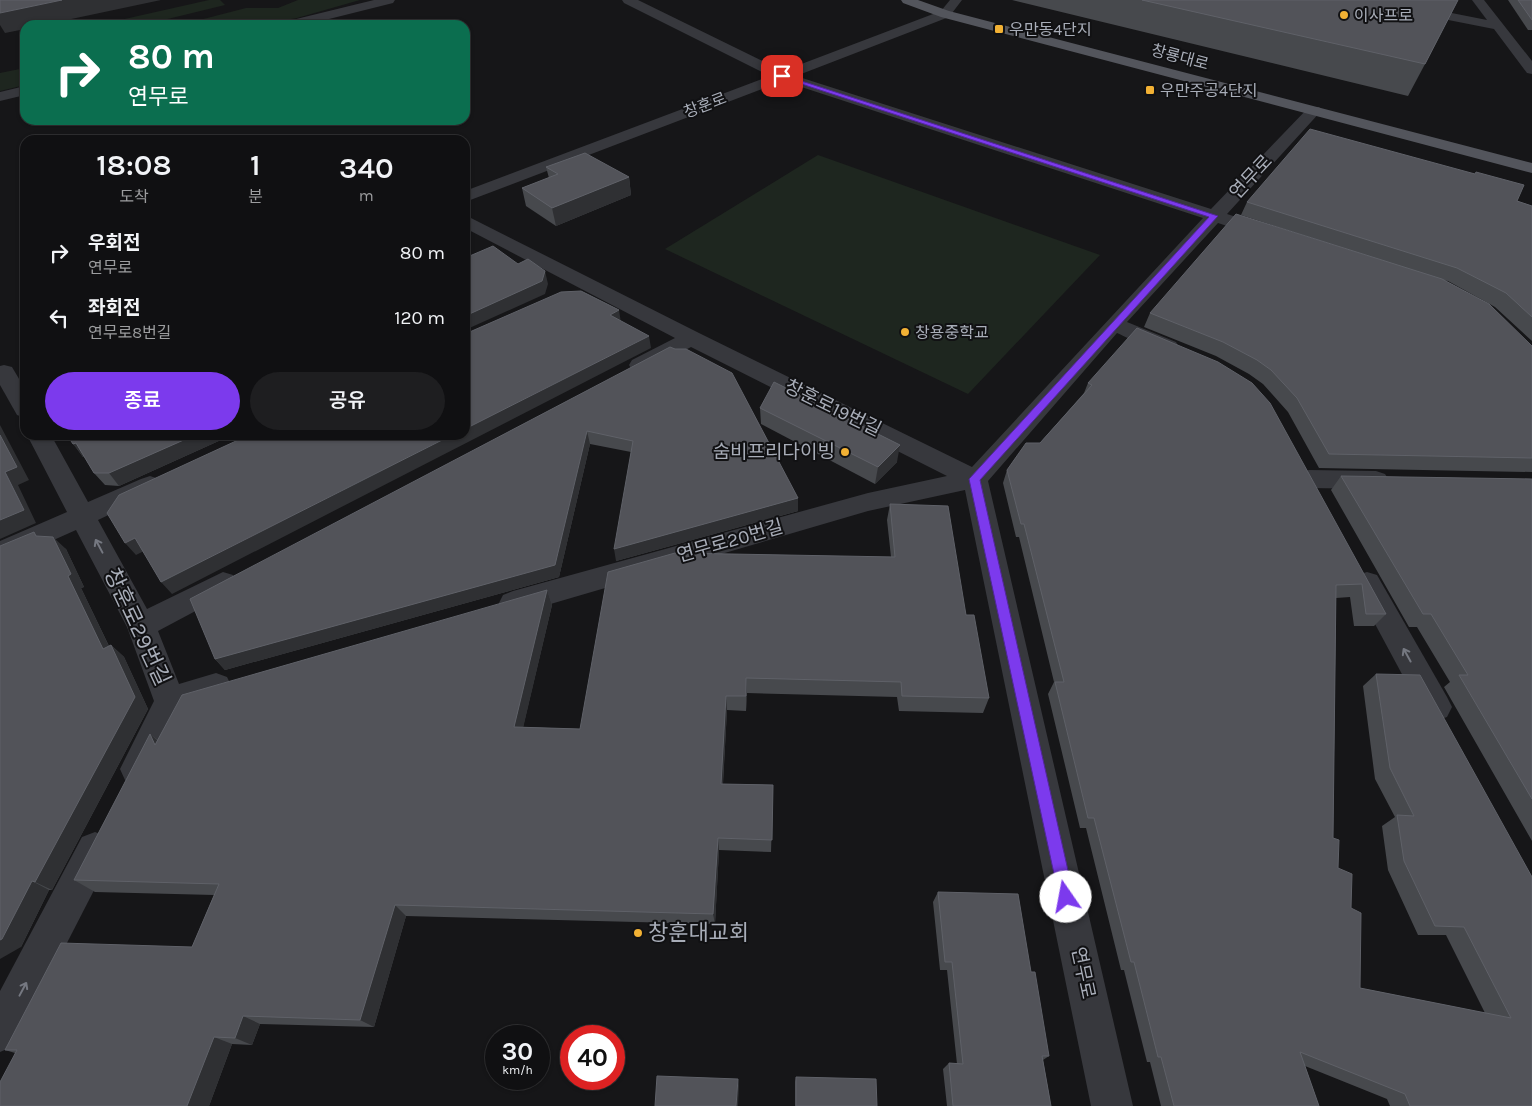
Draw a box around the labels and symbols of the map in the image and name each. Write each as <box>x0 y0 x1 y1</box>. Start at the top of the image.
place label: 이사프로 <box>1354 6 1413 25</box>
marker: 이사프로 <box>1338 9 1350 21</box>
place label: 우만동4단지 <box>1009 20 1092 39</box>
marker: 우만동4단지 <box>993 23 1005 35</box>
street label: 창룡대로 <box>1149 40 1211 74</box>
pin <box>761 55 803 97</box>
place label: 우만주공4단지 <box>1160 81 1257 100</box>
marker: 우만주공4단지 <box>1144 84 1156 96</box>
street label: 창훈로 <box>681 88 729 122</box>
street label: 연무로 <box>1225 150 1277 204</box>
place label: 창용중학교 <box>915 323 989 342</box>
marker: 창용중학교 <box>899 326 911 338</box>
street label: 창훈로19번길 <box>781 375 885 441</box>
place label: 숨비프리다이빙 <box>713 441 835 463</box>
marker: 숨비프리다이빙 <box>839 446 851 458</box>
street label: 연무로20번길 <box>674 515 786 567</box>
one-way arrow <box>94 539 103 554</box>
street label: 창훈로29번길 <box>98 564 176 690</box>
one-way arrow <box>1401 649 1411 663</box>
position arrow <box>1039 870 1091 922</box>
place label: 창훈대교회 <box>648 920 749 946</box>
marker: 창훈대교회 <box>632 927 644 939</box>
street label: 연무로 <box>1067 945 1099 1001</box>
one-way arrow <box>18 982 28 997</box>
speed limit sign: 40 <box>560 1025 625 1090</box>

